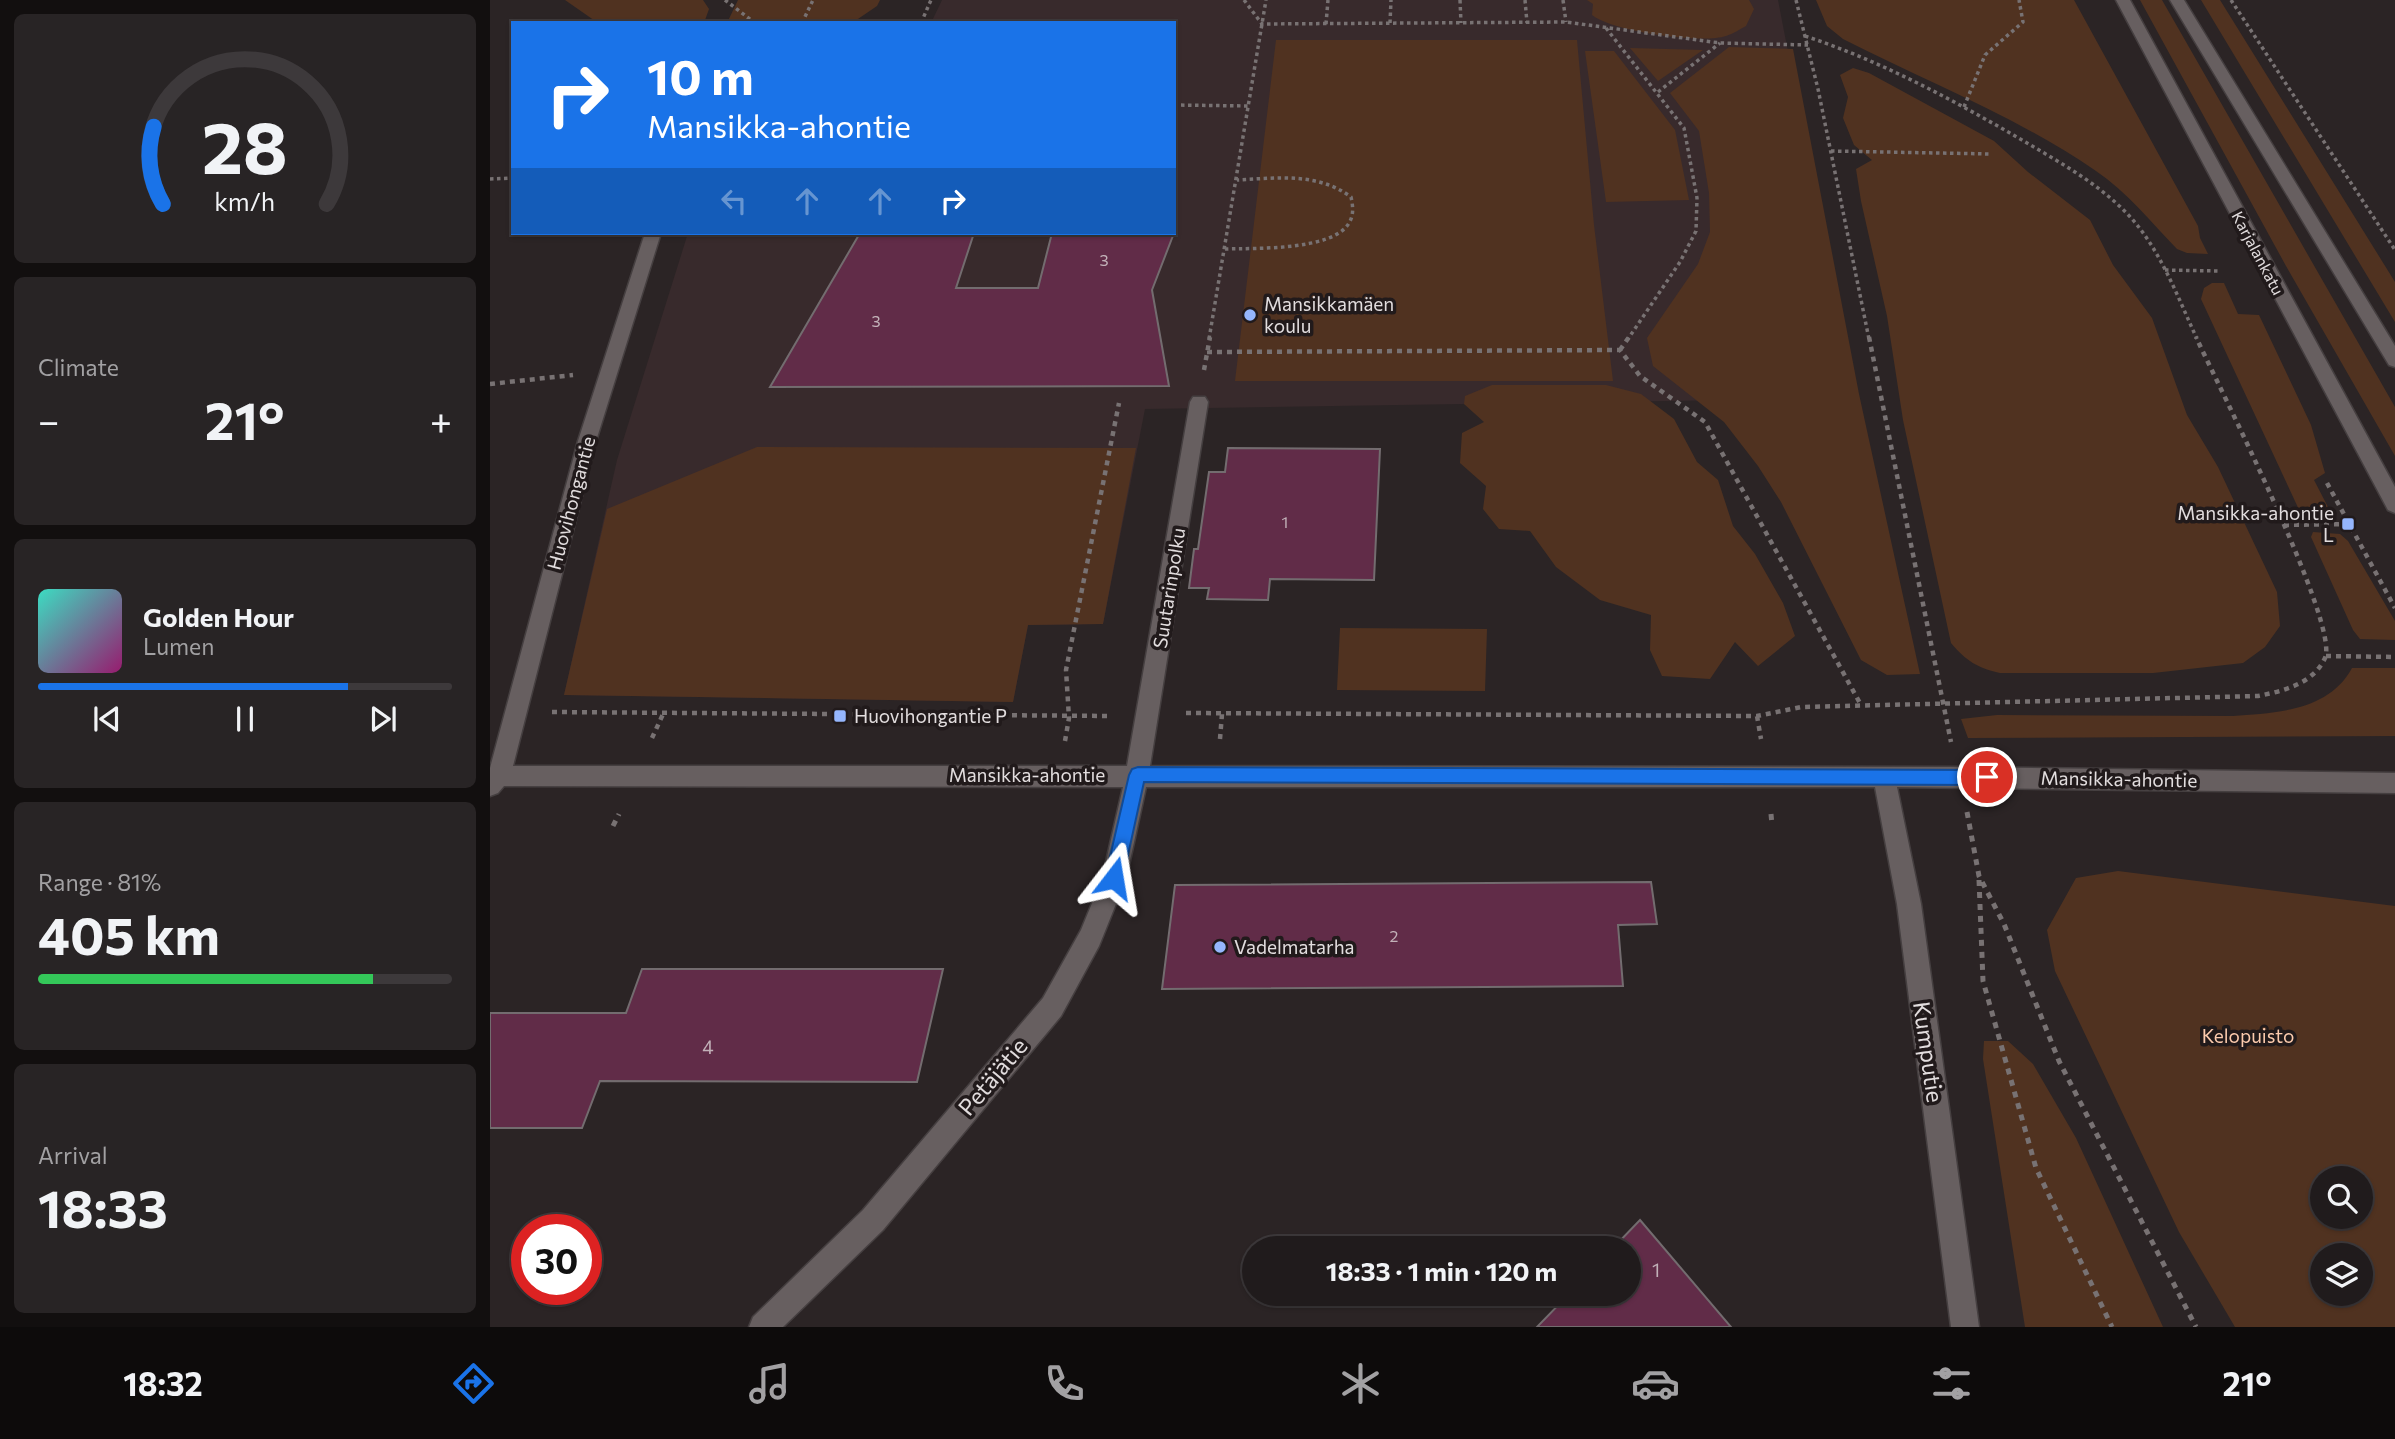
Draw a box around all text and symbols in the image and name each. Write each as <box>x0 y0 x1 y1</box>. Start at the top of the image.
text: 10 m <box>647 45 754 105</box>
icon: right <box>532 49 623 140</box>
text: 28 <box>202 101 288 190</box>
text: Mansikka-ahontie <box>647 105 911 145</box>
icon: left <box>715 182 753 220</box>
icon: ahead <box>788 182 826 220</box>
icon: ahead <box>861 182 899 220</box>
icon: right <box>934 182 972 220</box>
text: km/h <box>215 186 275 216</box>
street label: Karjalankatu <box>2228 208 2288 298</box>
house number: 3 <box>1099 250 1109 269</box>
place label: Mansikkamäen koulu <box>1264 292 1394 337</box>
marker: Mansikkamäen koulu <box>1242 307 1258 323</box>
house number: 3 <box>871 311 881 330</box>
text: Climate <box>38 353 119 381</box>
text: 21° <box>205 387 284 451</box>
text: − <box>38 396 60 443</box>
text: + <box>430 396 452 443</box>
street label: Huovihongantie <box>542 434 599 572</box>
place label: Mansikka-ahontie L <box>2177 501 2334 546</box>
house number: 1 <box>1282 512 1288 531</box>
marker: Mansikka-ahontie L <box>2340 516 2356 532</box>
street label: Suutarinpolku <box>1148 526 1189 650</box>
text: Golden Hour <box>143 601 294 632</box>
text: Lumen <box>143 632 214 660</box>
icon: previous <box>88 700 126 738</box>
icon: pause <box>226 700 264 738</box>
icon: next <box>364 700 402 738</box>
place label: Huovihongantie P <box>854 704 1007 727</box>
marker: Huovihongantie P <box>832 708 848 724</box>
pin <box>1957 747 2017 807</box>
icon: arrive <box>1968 758 2006 796</box>
street label: Mansikka-ahontie <box>949 763 1105 786</box>
street label: Mansikka-ahontie <box>2040 766 2198 791</box>
position arrow <box>1077 841 1151 915</box>
text: Range · 81% <box>38 868 161 896</box>
text: 405 km <box>38 902 220 966</box>
house number: 2 <box>1390 926 1399 945</box>
place label: Vadelmatarha <box>1234 935 1354 958</box>
marker: Vadelmatarha <box>1212 939 1228 955</box>
street label: Kumputie <box>1908 999 1950 1104</box>
park label: Kelopuisto <box>2202 1024 2294 1047</box>
street label: Petäjätie <box>952 1032 1033 1121</box>
house number: 4 <box>702 1035 714 1058</box>
text: Arrival <box>38 1141 108 1169</box>
map controls <box>2310 1166 2373 1306</box>
button: search <box>2310 1166 2373 1229</box>
text: 18:33 <box>38 1175 168 1239</box>
speed limit sign: 30 <box>511 1214 602 1305</box>
button: layers <box>2310 1243 2373 1306</box>
text: 18:33 · 1 min · 120 m <box>1326 1255 1557 1286</box>
house number: 1 <box>1652 1258 1660 1281</box>
icon: directions <box>449 1359 498 1408</box>
icon: music <box>745 1359 794 1408</box>
icon: phone <box>1040 1359 1089 1408</box>
icon: climate <box>1336 1359 1385 1408</box>
icon: car <box>1631 1359 1680 1408</box>
icon: filters <box>1927 1359 1976 1408</box>
text: 18:32 <box>123 1363 203 1403</box>
text: 21° <box>2223 1363 2272 1403</box>

